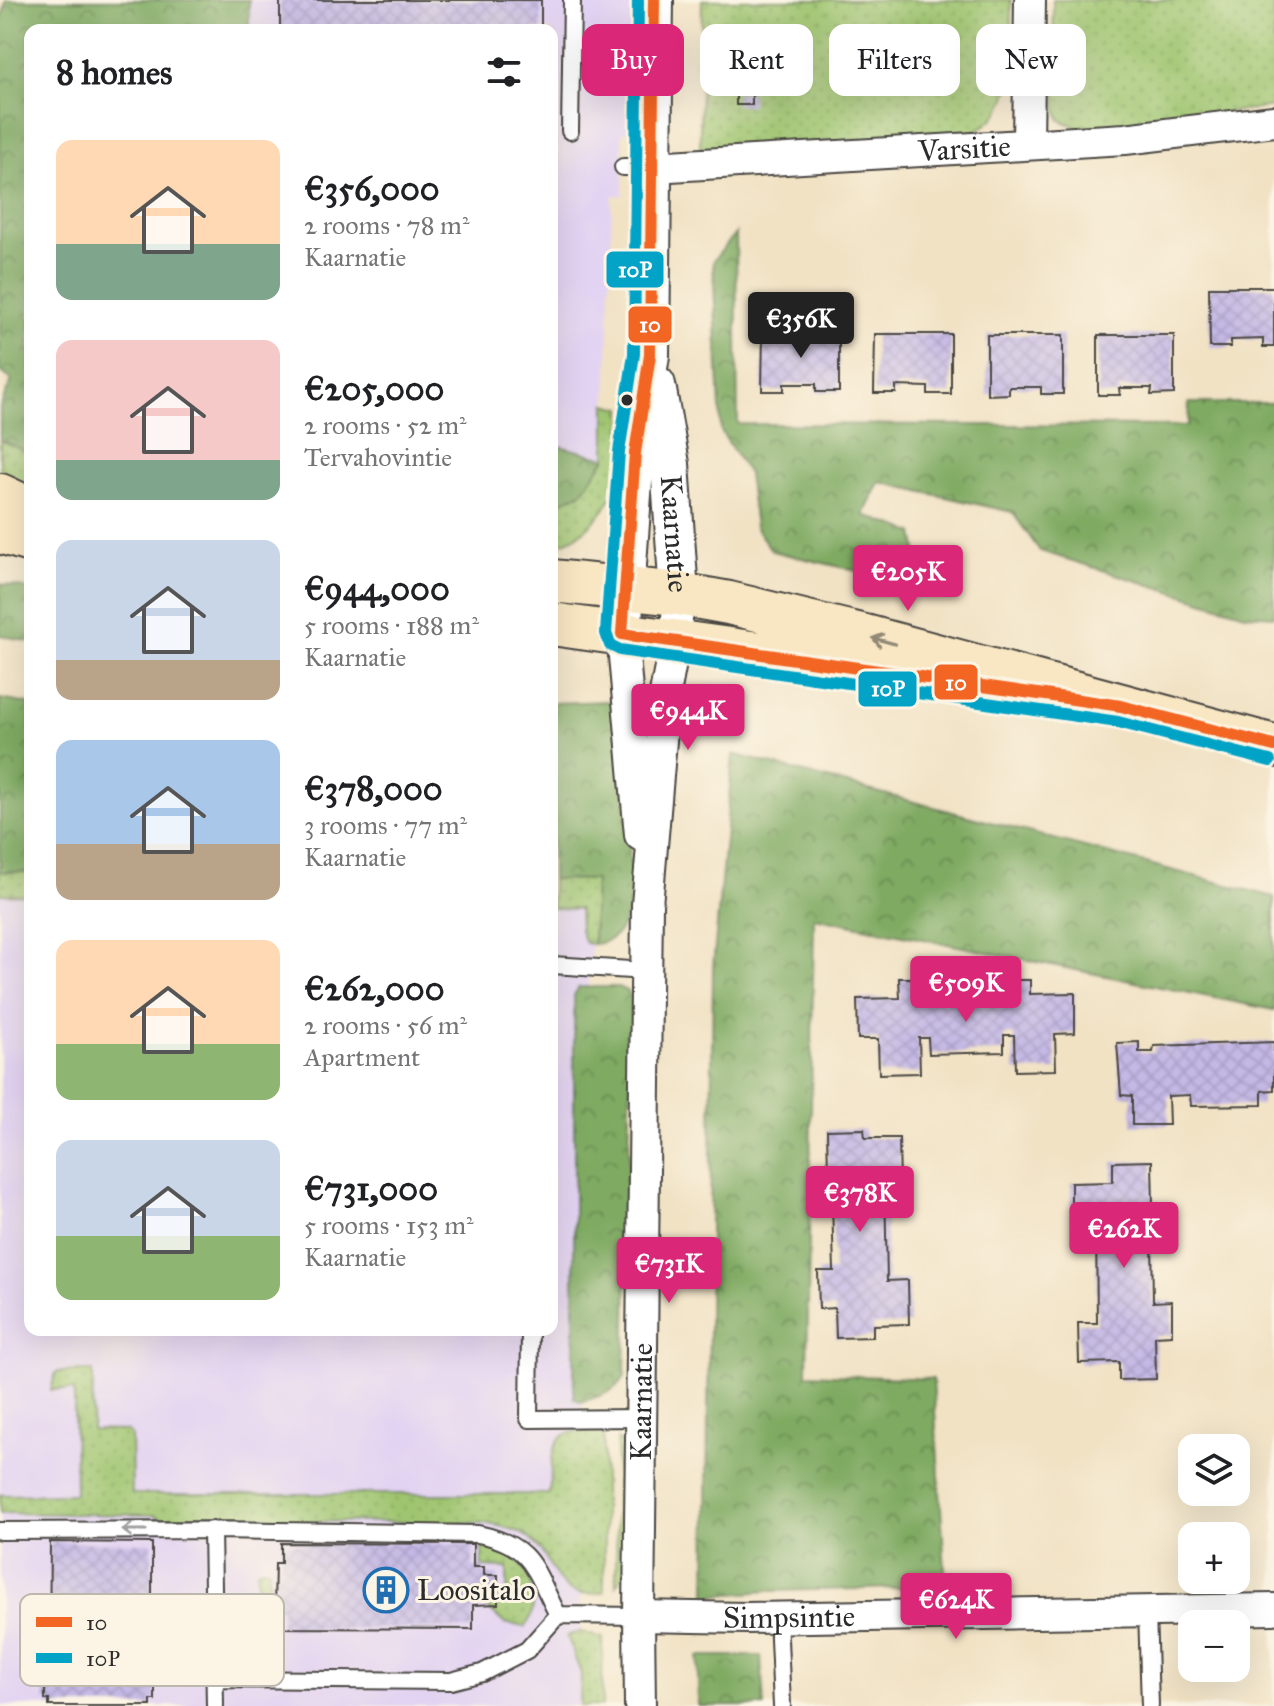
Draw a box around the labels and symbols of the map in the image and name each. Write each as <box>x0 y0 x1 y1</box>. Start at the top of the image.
street label: Varsitie <box>916 128 1012 169</box>
line badge: 10P <box>605 250 665 289</box>
text: 10P <box>618 256 652 283</box>
pin: €356K <box>745 292 857 360</box>
line badge: 10 <box>627 305 673 344</box>
text: 10 <box>639 311 661 338</box>
unlabelled marker <box>619 392 635 408</box>
street label: Kaarnatie <box>653 473 697 594</box>
pin: €205K <box>852 545 964 613</box>
one-way arrow <box>871 633 897 648</box>
line badge: 10 <box>933 663 979 701</box>
text: 10 <box>945 669 967 696</box>
line badge: 10P <box>857 670 918 708</box>
text: 10P <box>871 675 905 702</box>
pin: €944K <box>632 684 744 752</box>
pin: €509K <box>910 956 1022 1024</box>
pin: €378K <box>804 1166 916 1234</box>
pin: €262K <box>1068 1202 1180 1270</box>
pin: €731K <box>613 1237 725 1305</box>
street label: Kaarnatie <box>623 1343 660 1461</box>
one-way arrow <box>121 1522 148 1538</box>
building icon: Loositalo <box>362 1566 410 1614</box>
place label: Loositalo <box>417 1572 536 1608</box>
pin: €624K <box>900 1573 1012 1641</box>
legend <box>20 1594 284 1686</box>
street label: Simpsintie <box>722 1598 855 1636</box>
text: 10 <box>86 1609 107 1636</box>
text: 10P <box>86 1645 120 1672</box>

